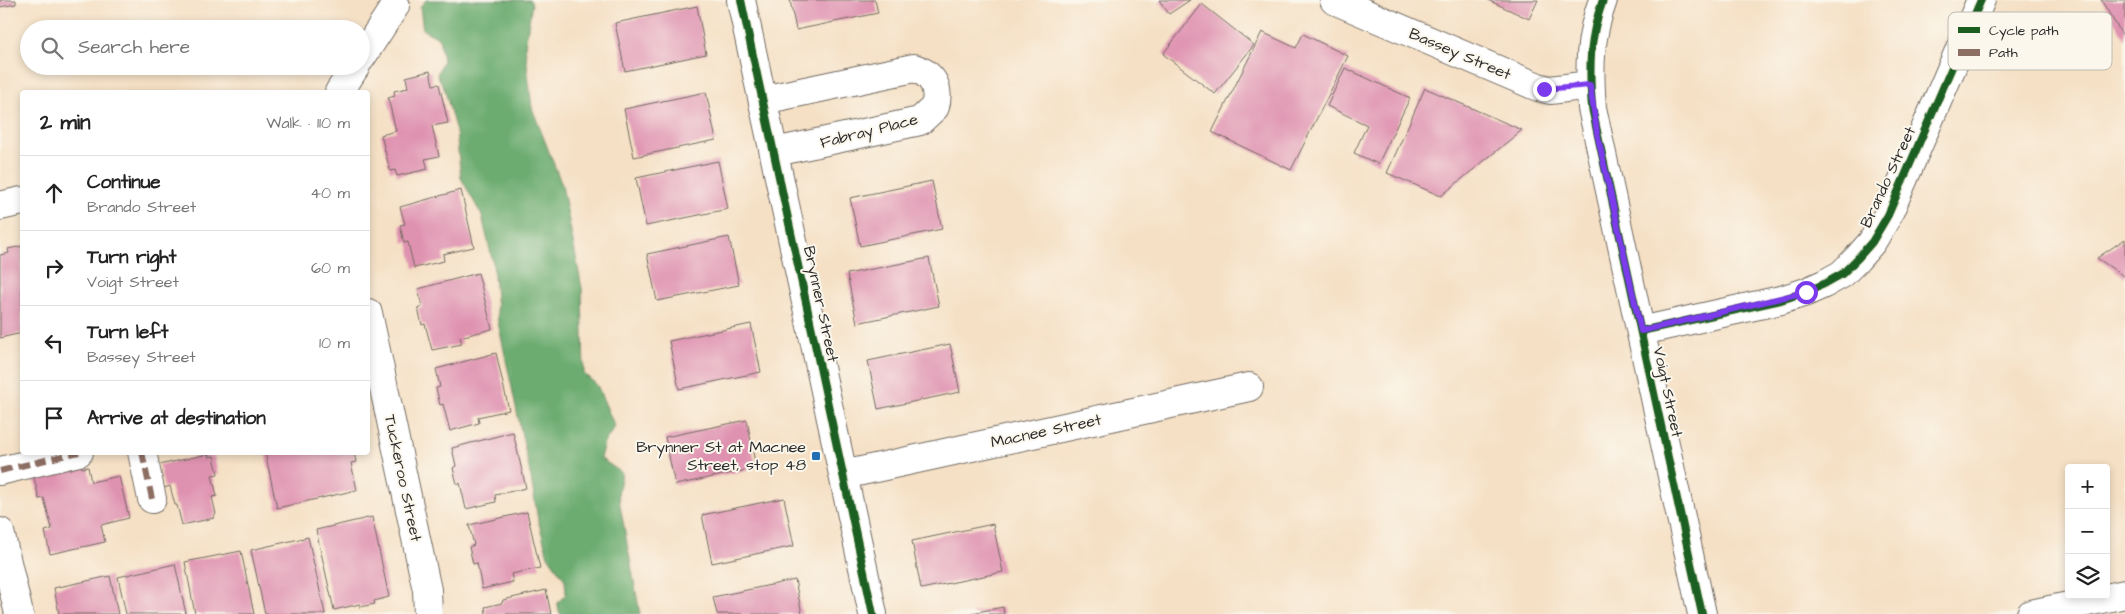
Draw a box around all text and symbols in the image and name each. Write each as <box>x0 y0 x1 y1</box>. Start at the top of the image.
legend <box>1948 12 2112 70</box>
search box <box>20 20 370 75</box>
text: Cycle path <box>1989 21 2058 41</box>
street label: Bassey Street <box>1405 23 1515 87</box>
icon: search <box>38 34 66 62</box>
text: Search here <box>78 34 190 61</box>
text: Path <box>1989 43 2018 63</box>
route end <box>1533 78 1556 101</box>
text: 2 min <box>40 108 90 137</box>
street label: Fabray Place <box>818 108 921 155</box>
text: Walk · 110 m <box>266 112 350 134</box>
street label: Brando Street <box>1855 122 1921 231</box>
text: Continue <box>87 169 161 196</box>
icon: ahead <box>40 179 68 207</box>
text: 40 m <box>310 182 350 204</box>
text: Brando Street <box>87 196 196 218</box>
text: Turn right <box>87 244 176 271</box>
street label: Brynner Street <box>797 244 844 365</box>
icon: right <box>40 254 68 282</box>
text: 60 m <box>311 257 350 279</box>
text: Voigt Street <box>87 271 179 293</box>
route start <box>1795 281 1818 304</box>
text: Turn left <box>87 319 168 346</box>
icon: left <box>40 329 68 357</box>
text: 10 m <box>319 332 350 354</box>
street label: Voigt Street <box>1647 345 1688 440</box>
text: Bassey Street <box>87 346 196 368</box>
icon: arrive <box>40 404 68 432</box>
text: Arrive at destination <box>87 405 266 432</box>
street label: Macnee Street <box>989 408 1104 453</box>
street label: Tuckeroo Street <box>379 412 427 544</box>
place label: Brynner St at Macnee Street, stop 48 <box>636 436 806 476</box>
marker: Brynner St at Macnee Street, stop 48 <box>810 450 822 462</box>
map controls <box>2065 464 2110 599</box>
button: + <box>2065 464 2110 509</box>
button: − <box>2065 509 2110 554</box>
button: layers <box>2065 554 2110 599</box>

